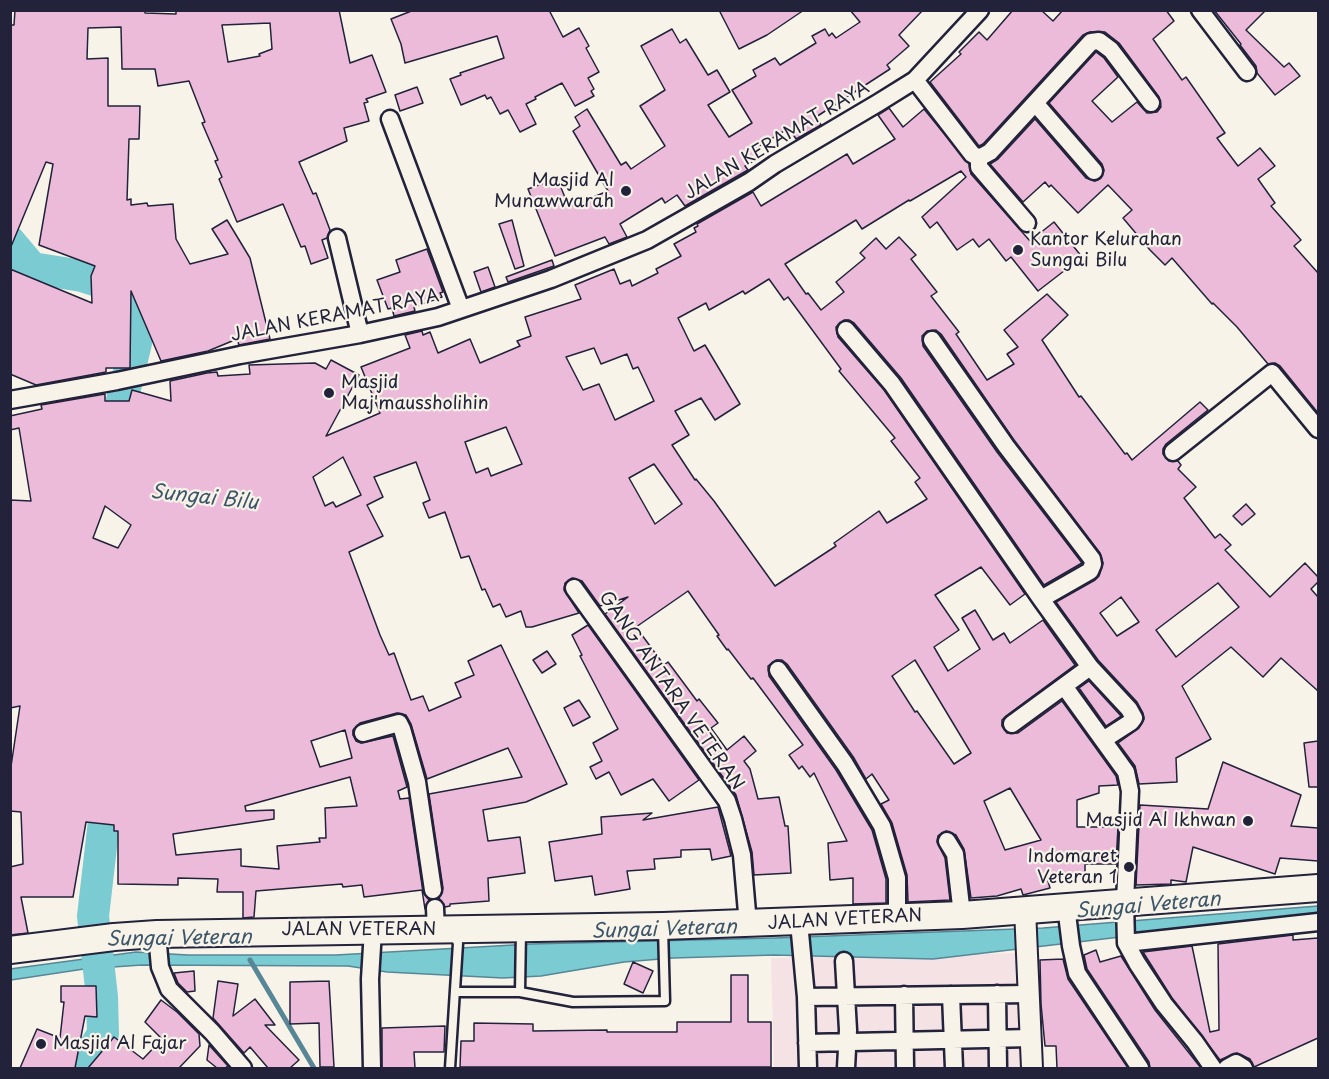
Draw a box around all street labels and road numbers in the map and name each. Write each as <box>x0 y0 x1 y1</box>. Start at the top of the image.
street label: JALAN KERAMAT RAYA <box>681 77 873 205</box>
street label: JALAN KERAMAT RAYA <box>229 285 441 347</box>
street label: GANG ANTARA VETERAN <box>594 587 748 795</box>
street label: JALAN VETERAN <box>767 905 923 935</box>
street label: JALAN VETERAN <box>282 919 436 941</box>

